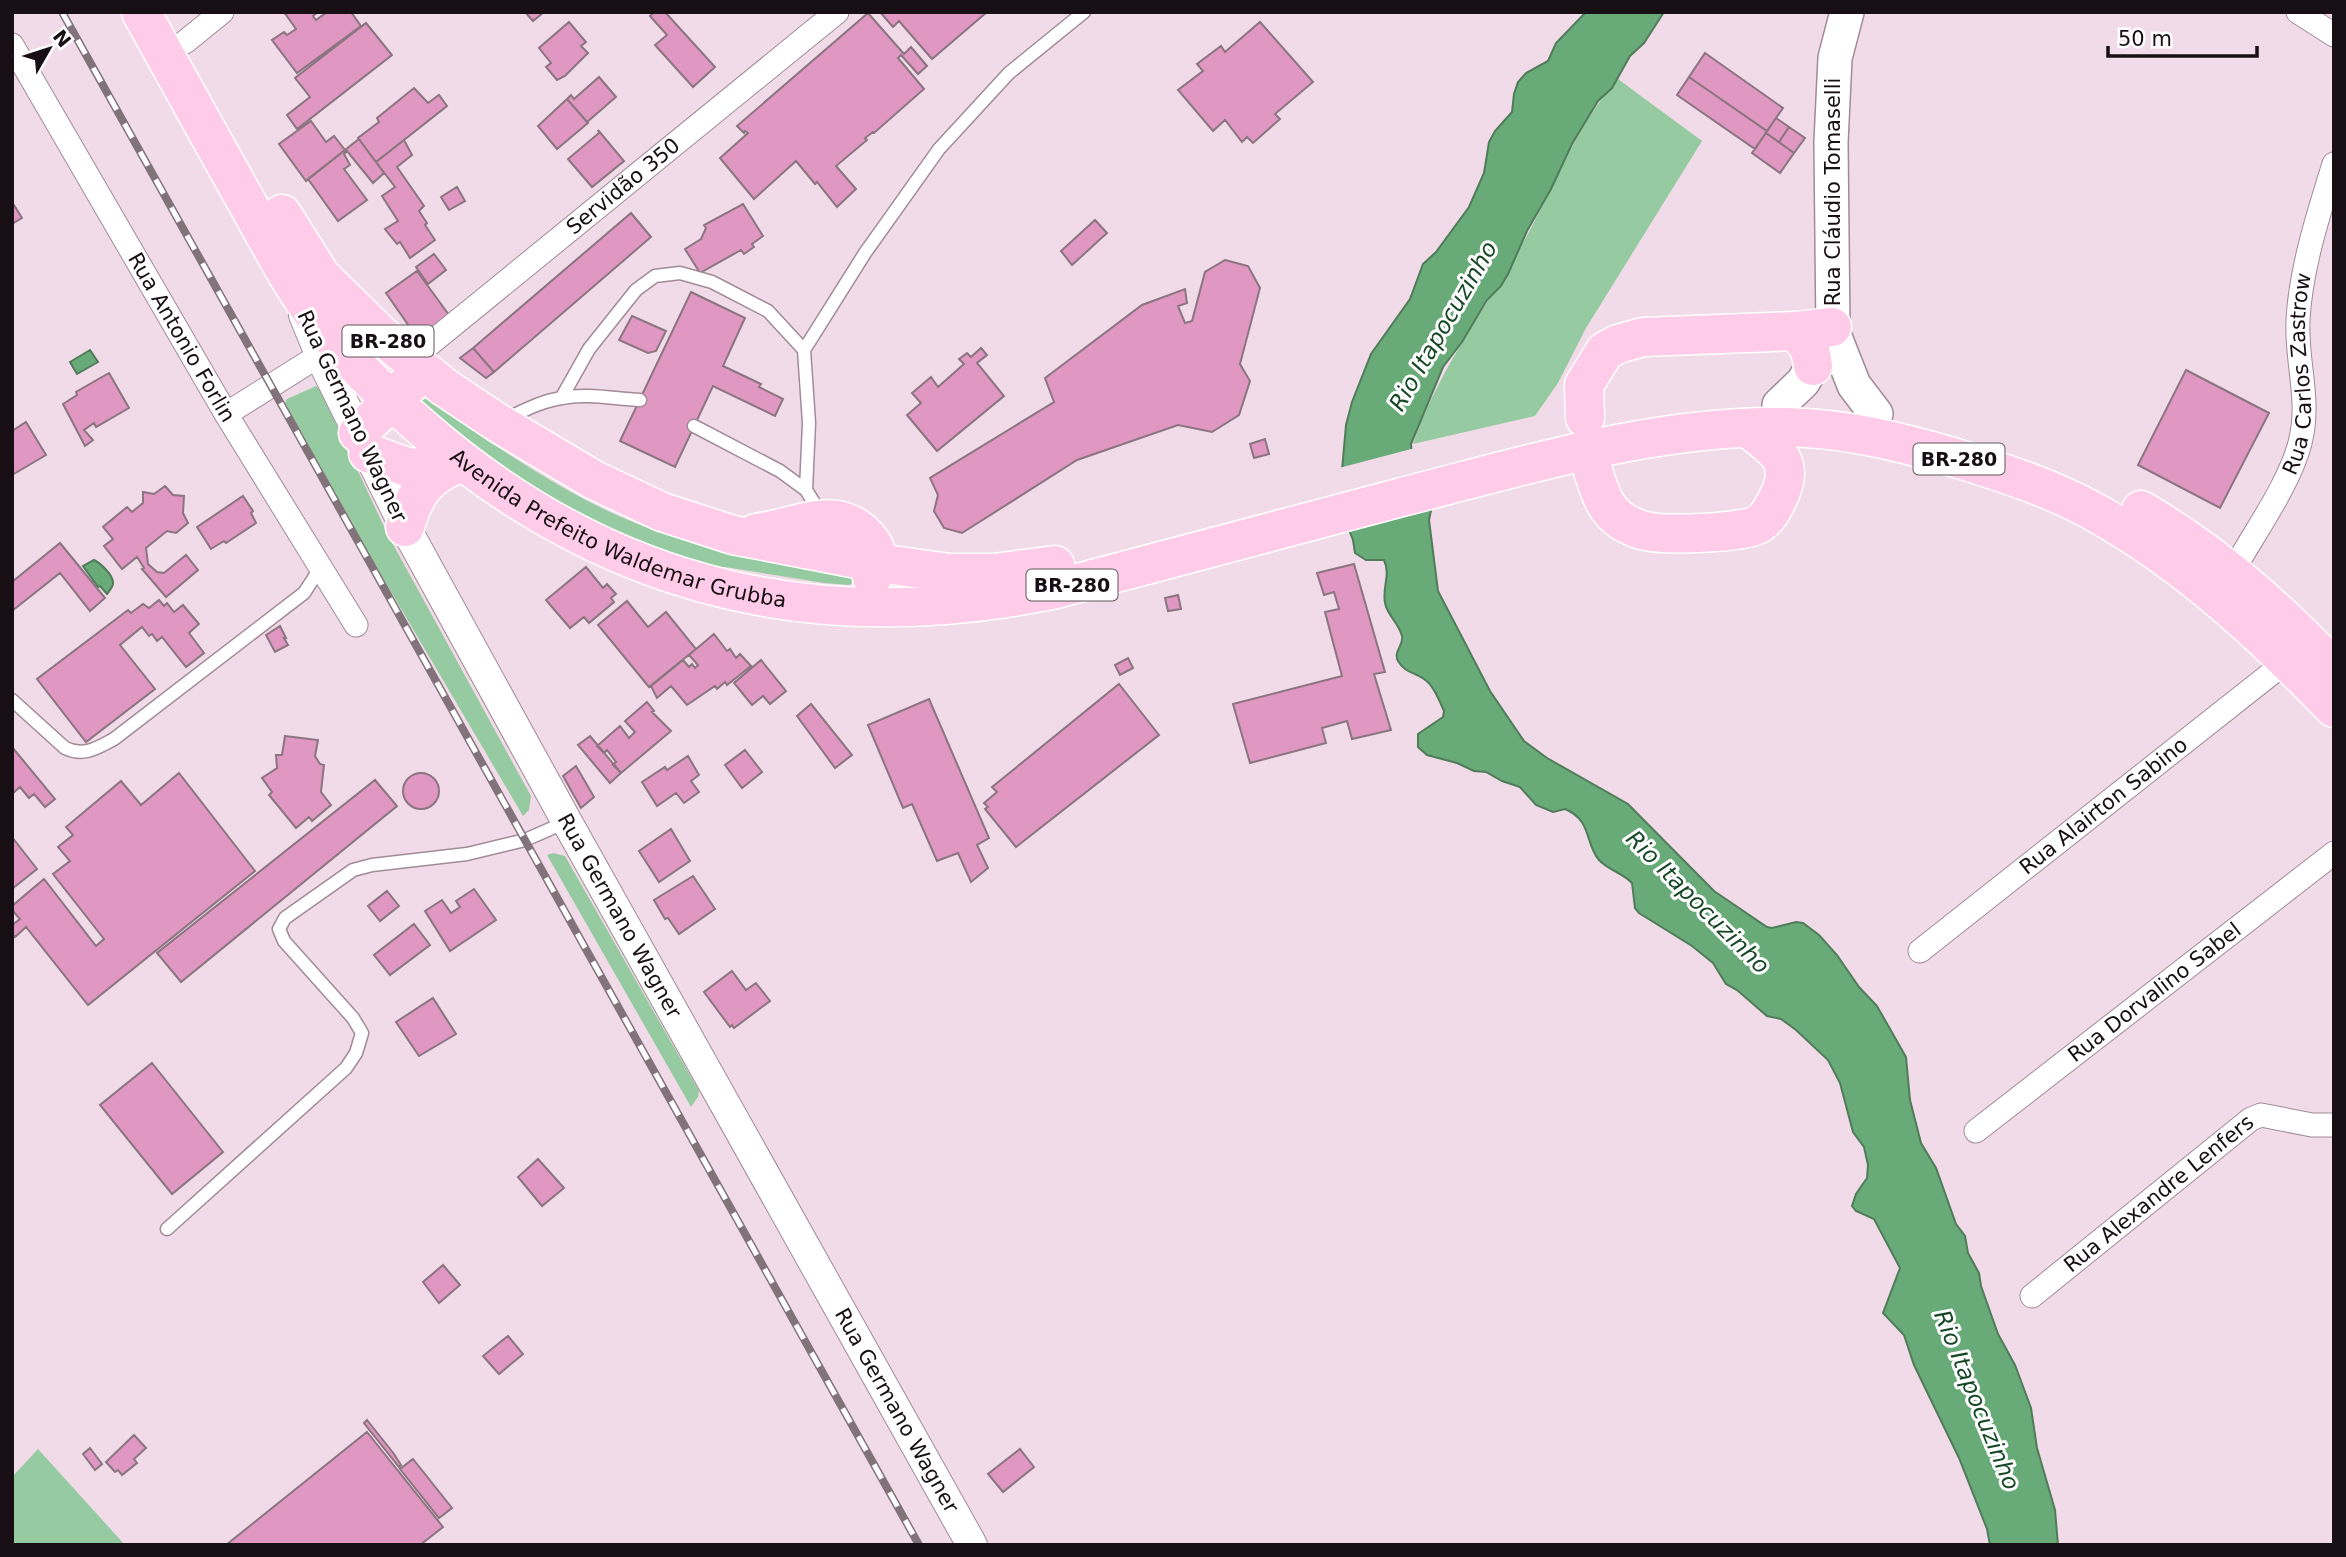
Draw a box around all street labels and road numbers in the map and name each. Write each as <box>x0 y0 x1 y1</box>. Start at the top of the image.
street label: Rua Cláudio Tomaselli <box>1821 78 1845 306</box>
street label: Servidão 350 <box>562 133 685 240</box>
street label: Rua Antonio Forlin <box>123 248 240 427</box>
street label: Rua Carlos Zastrow <box>2278 271 2316 478</box>
street label: Rua Germano Wagner <box>292 306 412 526</box>
road number: BR-280 <box>342 326 434 356</box>
street label: Avenida Prefeito Waldemar Grubba <box>446 444 788 612</box>
road number: BR-280 <box>1913 444 2004 474</box>
road number: BR-280 <box>1026 570 1118 600</box>
street label: Rua Alairton Sabino <box>2015 732 2192 879</box>
street label: Rua Germano Wagner <box>553 809 687 1023</box>
street label: Rua Dorvalino Sabel <box>2063 918 2246 1067</box>
street label: Rua Alexandre Lenfers <box>2059 1110 2258 1277</box>
street label: Rua Germano Wagner <box>830 1304 964 1517</box>

